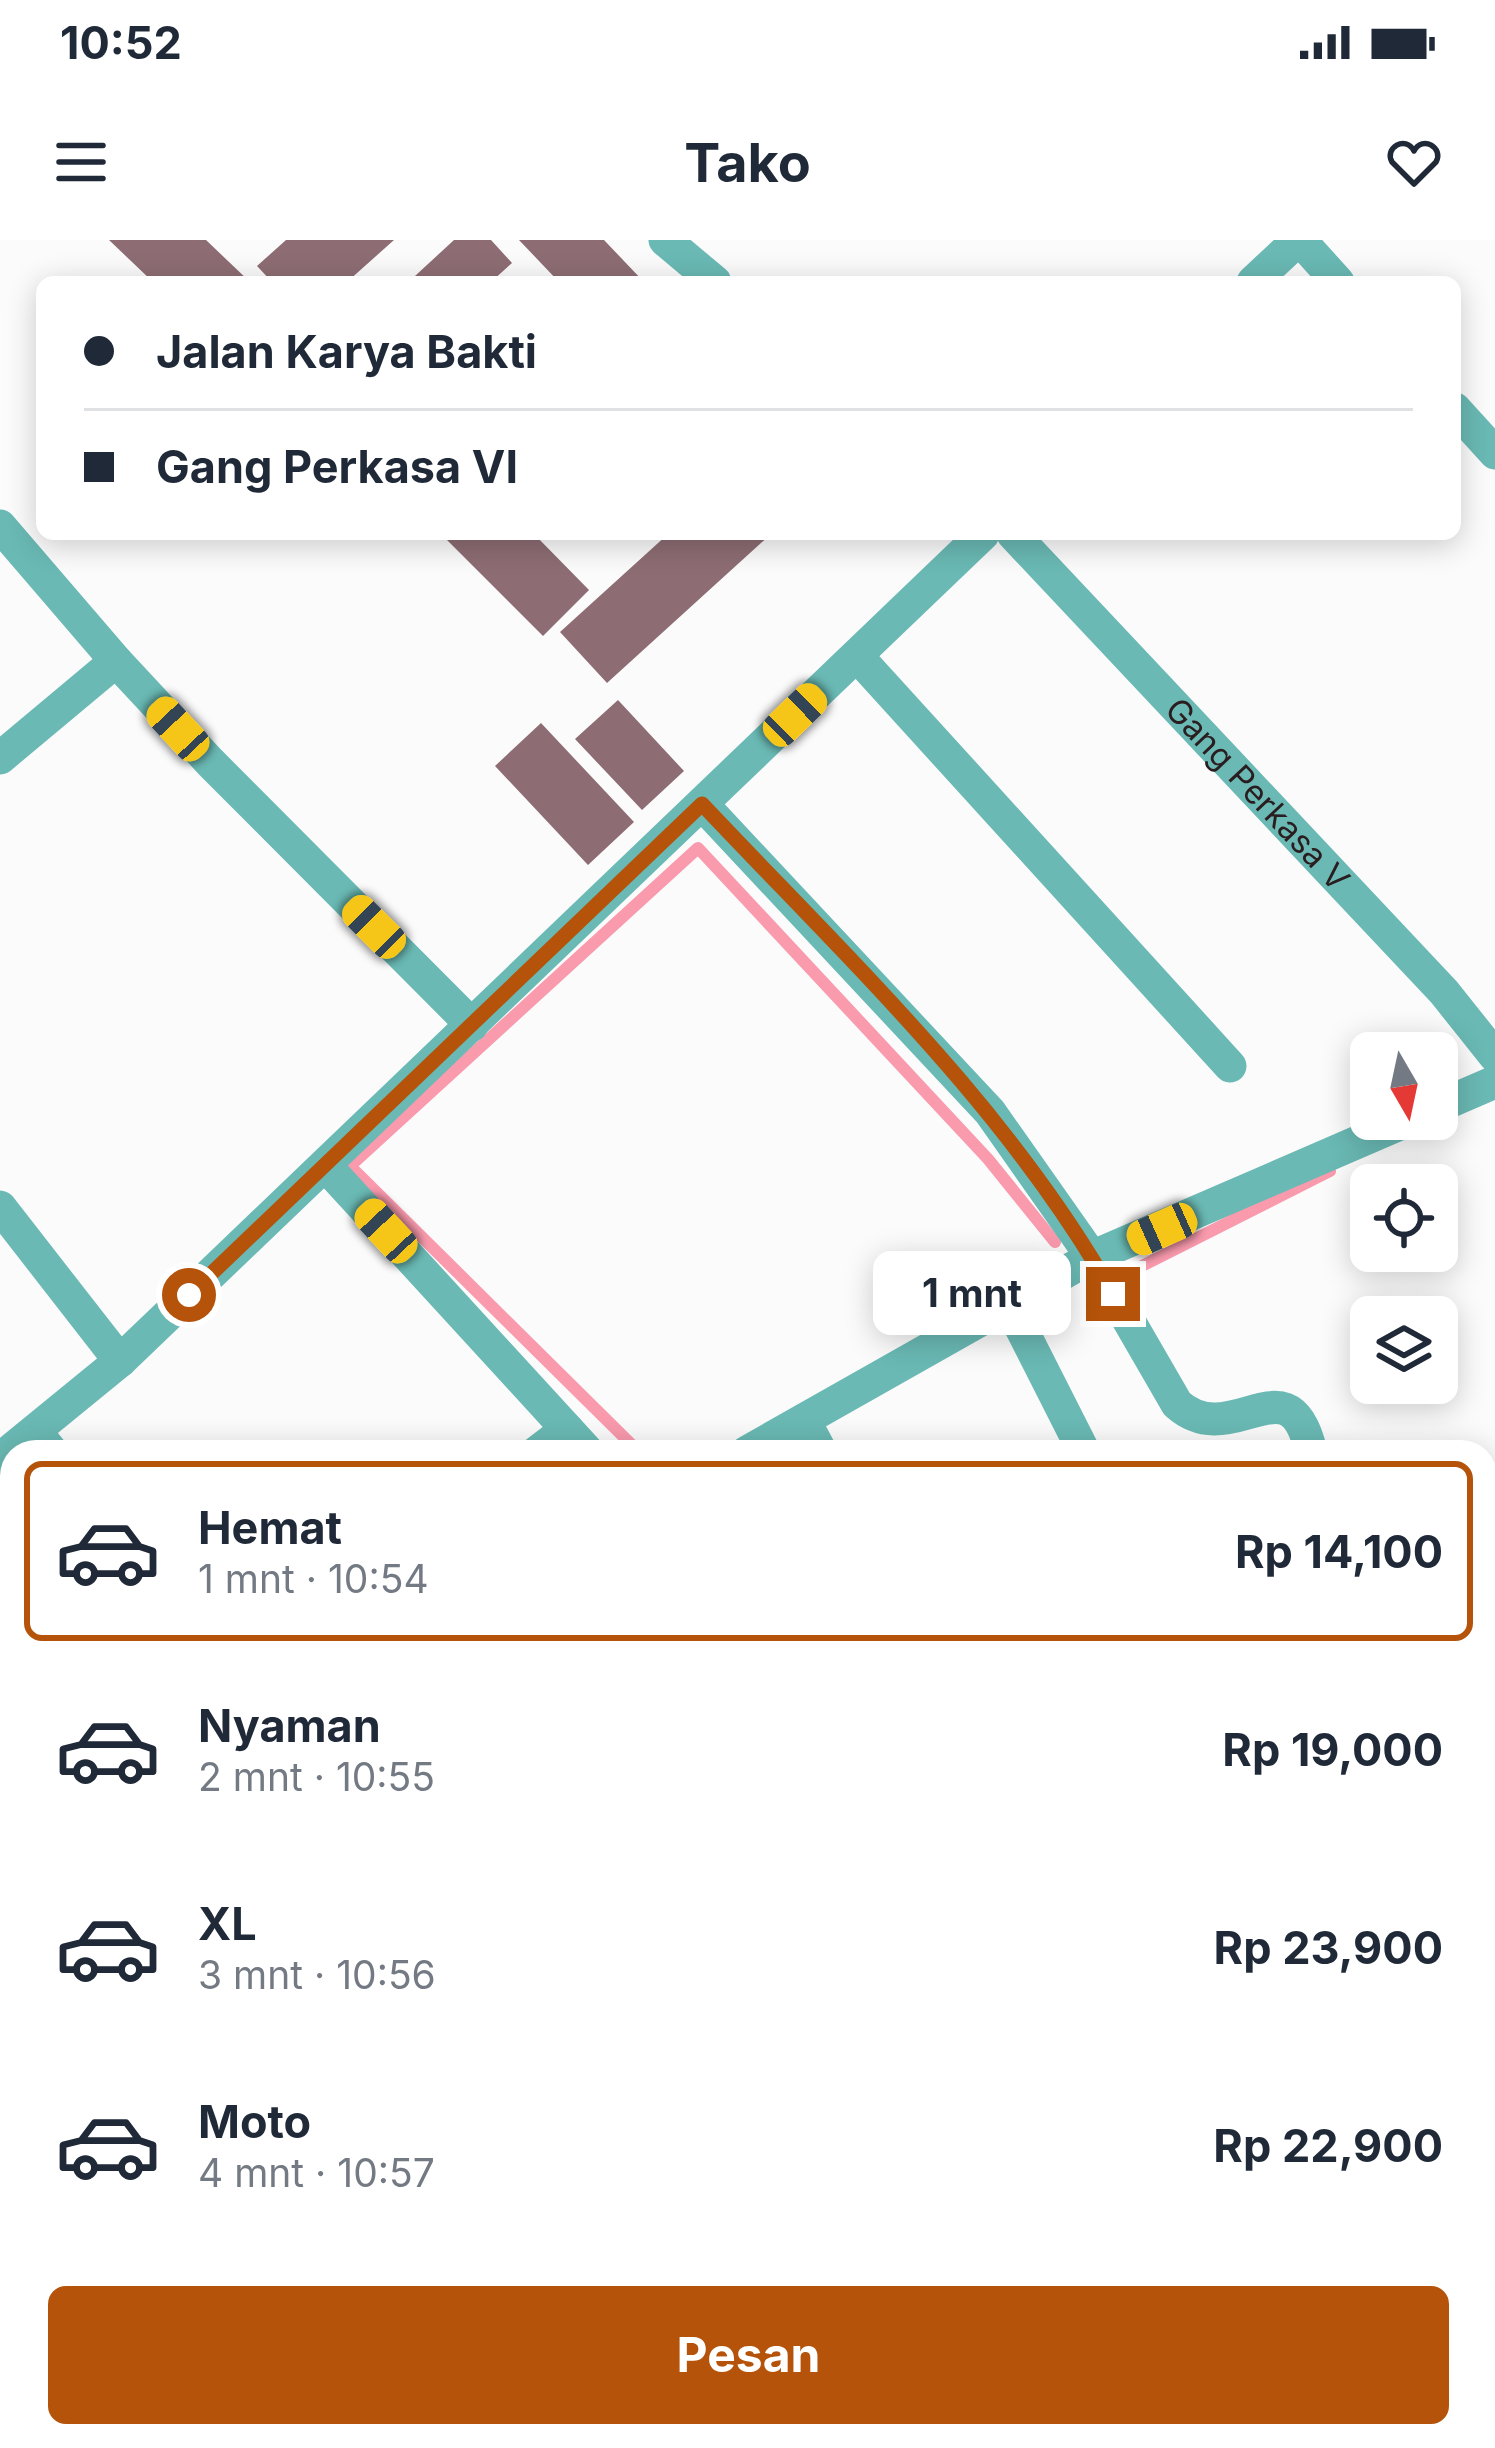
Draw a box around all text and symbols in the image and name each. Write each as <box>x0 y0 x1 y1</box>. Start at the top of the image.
text: 10:52 <box>60 15 182 70</box>
icon: menu <box>48 129 114 195</box>
icon: heart <box>1381 129 1447 195</box>
text: Tako <box>684 130 811 195</box>
text: Jalan Karya Bakti <box>156 324 537 379</box>
text: Gang Perkasa VI <box>156 439 518 494</box>
car <box>757 677 833 753</box>
street label: Gang Perkasa V <box>1157 689 1358 899</box>
car <box>140 690 216 768</box>
car <box>336 889 412 965</box>
north arrow <box>1350 1032 1458 1140</box>
map controls <box>1350 1032 1458 1404</box>
button: locate <box>1350 1164 1458 1272</box>
car <box>348 1192 424 1270</box>
car <box>1122 1198 1202 1260</box>
callout: 1 mnt <box>873 1252 1071 1336</box>
route end <box>1086 1267 1140 1321</box>
route start <box>162 1268 216 1322</box>
text: 1 mnt <box>922 1269 1022 1316</box>
button: layers <box>1350 1296 1458 1404</box>
icon: car <box>54 1497 162 1605</box>
text: Hemat <box>198 1500 342 1555</box>
text: Rp 14,100 <box>1235 1524 1443 1579</box>
text: 1 mnt · 10:54 <box>198 1555 429 1602</box>
icon: car <box>54 1695 162 1803</box>
text: Nyaman <box>198 1698 381 1753</box>
text: Rp 19,000 <box>1222 1722 1443 1777</box>
text: 2 mnt · 10:55 <box>198 1753 435 1800</box>
icon: car <box>54 1893 162 2001</box>
text: XL <box>198 1896 257 1951</box>
text: Rp 23,900 <box>1214 1920 1443 1975</box>
text: 3 mnt · 10:56 <box>198 1951 436 1998</box>
icon: car <box>54 2091 162 2199</box>
text: Moto <box>198 2094 311 2149</box>
text: Rp 22,900 <box>1213 2118 1443 2173</box>
text: 4 mnt · 10:57 <box>198 2149 435 2196</box>
button: Pesan <box>48 2286 1449 2424</box>

